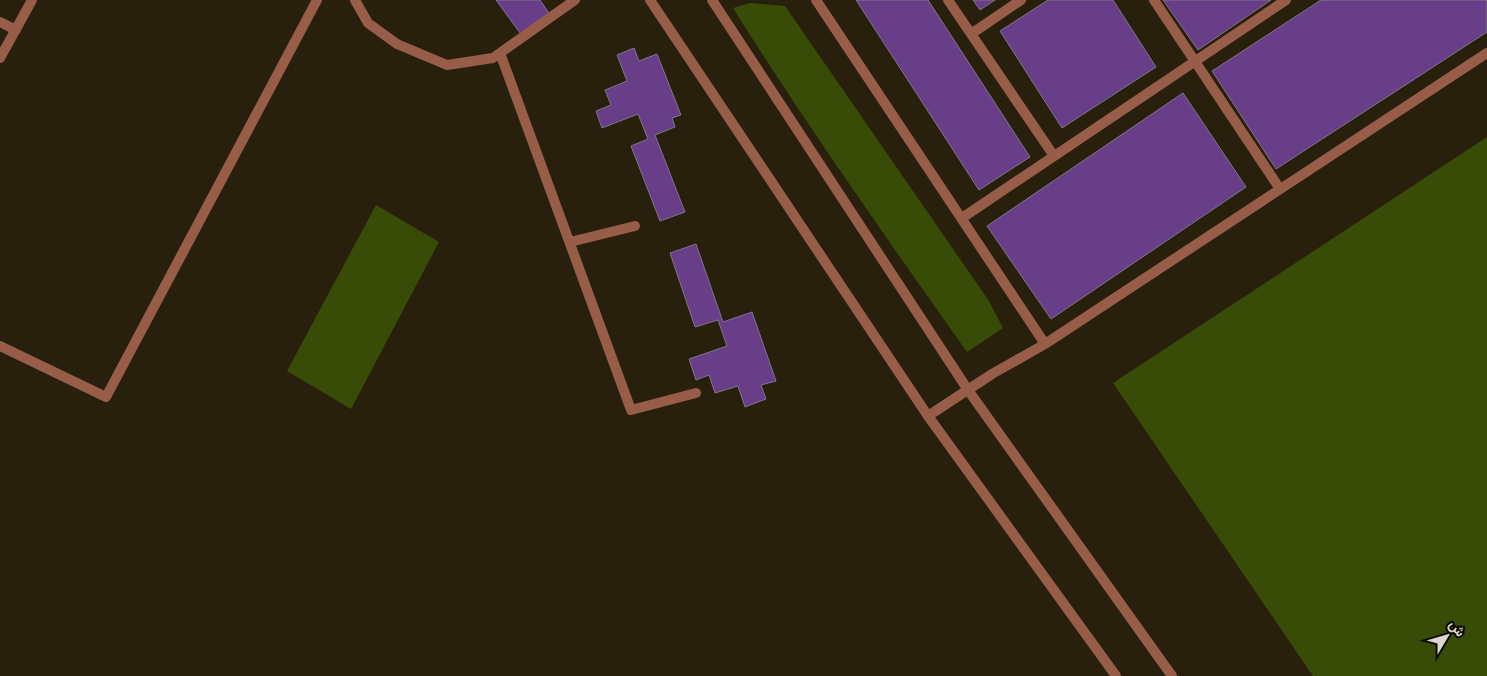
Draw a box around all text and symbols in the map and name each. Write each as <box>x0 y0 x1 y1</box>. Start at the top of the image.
north arrow <box>1422 611 1472 661</box>
text: ش <box>1445 616 1469 640</box>

